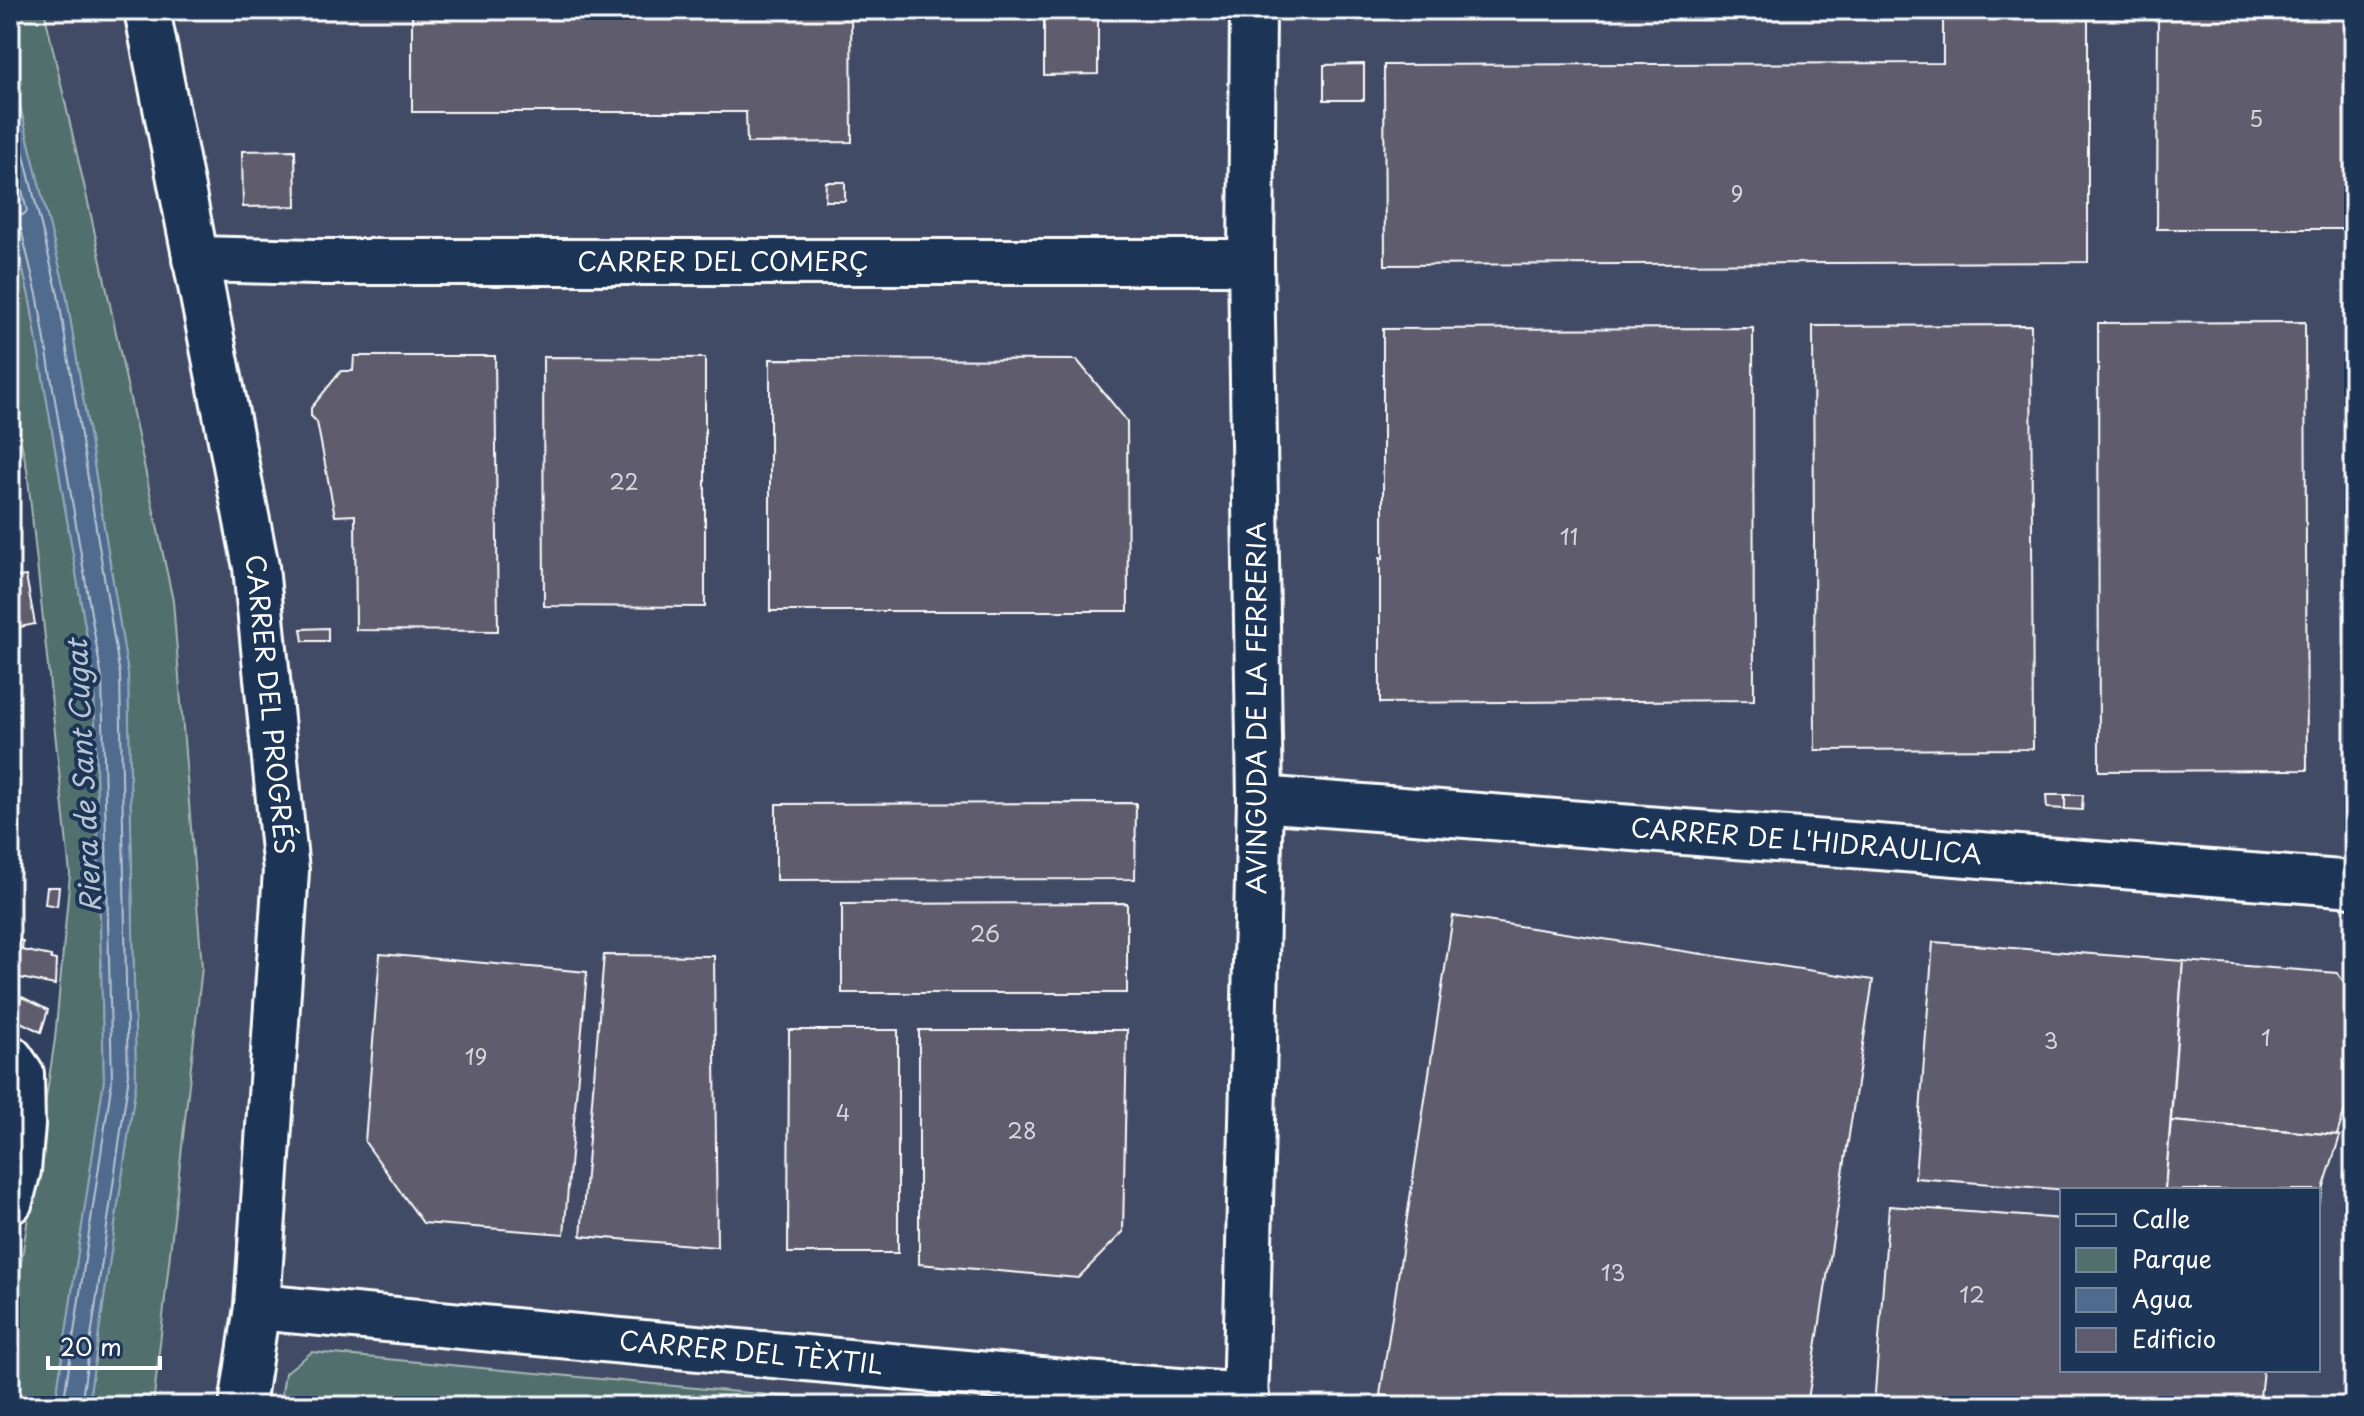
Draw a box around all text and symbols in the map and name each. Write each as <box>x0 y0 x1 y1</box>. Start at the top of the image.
house number: 5 <box>2249 101 2263 134</box>
house number: 9 <box>1731 176 1743 209</box>
street label: CARRER DEL COMERÇ <box>577 241 869 280</box>
house number: 22 <box>609 464 639 497</box>
house number: 11 <box>1560 519 1578 552</box>
street label: AVINGUDA DE LA FERRERIA <box>1236 522 1275 894</box>
street label: CARRER DEL PROGRÉS <box>236 551 305 857</box>
water label: Riera de Sant Cugat <box>54 635 111 914</box>
street label: CARRER DE L'HIDRAULICA <box>1629 807 1984 873</box>
house number: 26 <box>970 916 1000 949</box>
house number: 1 <box>2261 1020 2271 1053</box>
house number: 3 <box>2044 1023 2058 1056</box>
house number: 19 <box>465 1039 487 1072</box>
house number: 4 <box>836 1095 850 1128</box>
house number: 28 <box>1007 1113 1037 1146</box>
legend <box>2060 1188 2320 1372</box>
text: Calle <box>2132 1200 2190 1236</box>
text: Parque <box>2132 1240 2212 1276</box>
house number: 13 <box>1601 1255 1625 1288</box>
house number: 12 <box>1959 1277 1985 1310</box>
text: Agua <box>2132 1280 2192 1316</box>
scale bar <box>48 1320 160 1370</box>
street label: CARRER DEL TÈXTIL <box>617 1320 885 1383</box>
text: Edificio <box>2132 1320 2216 1356</box>
text: 20 m <box>60 1328 122 1364</box>

